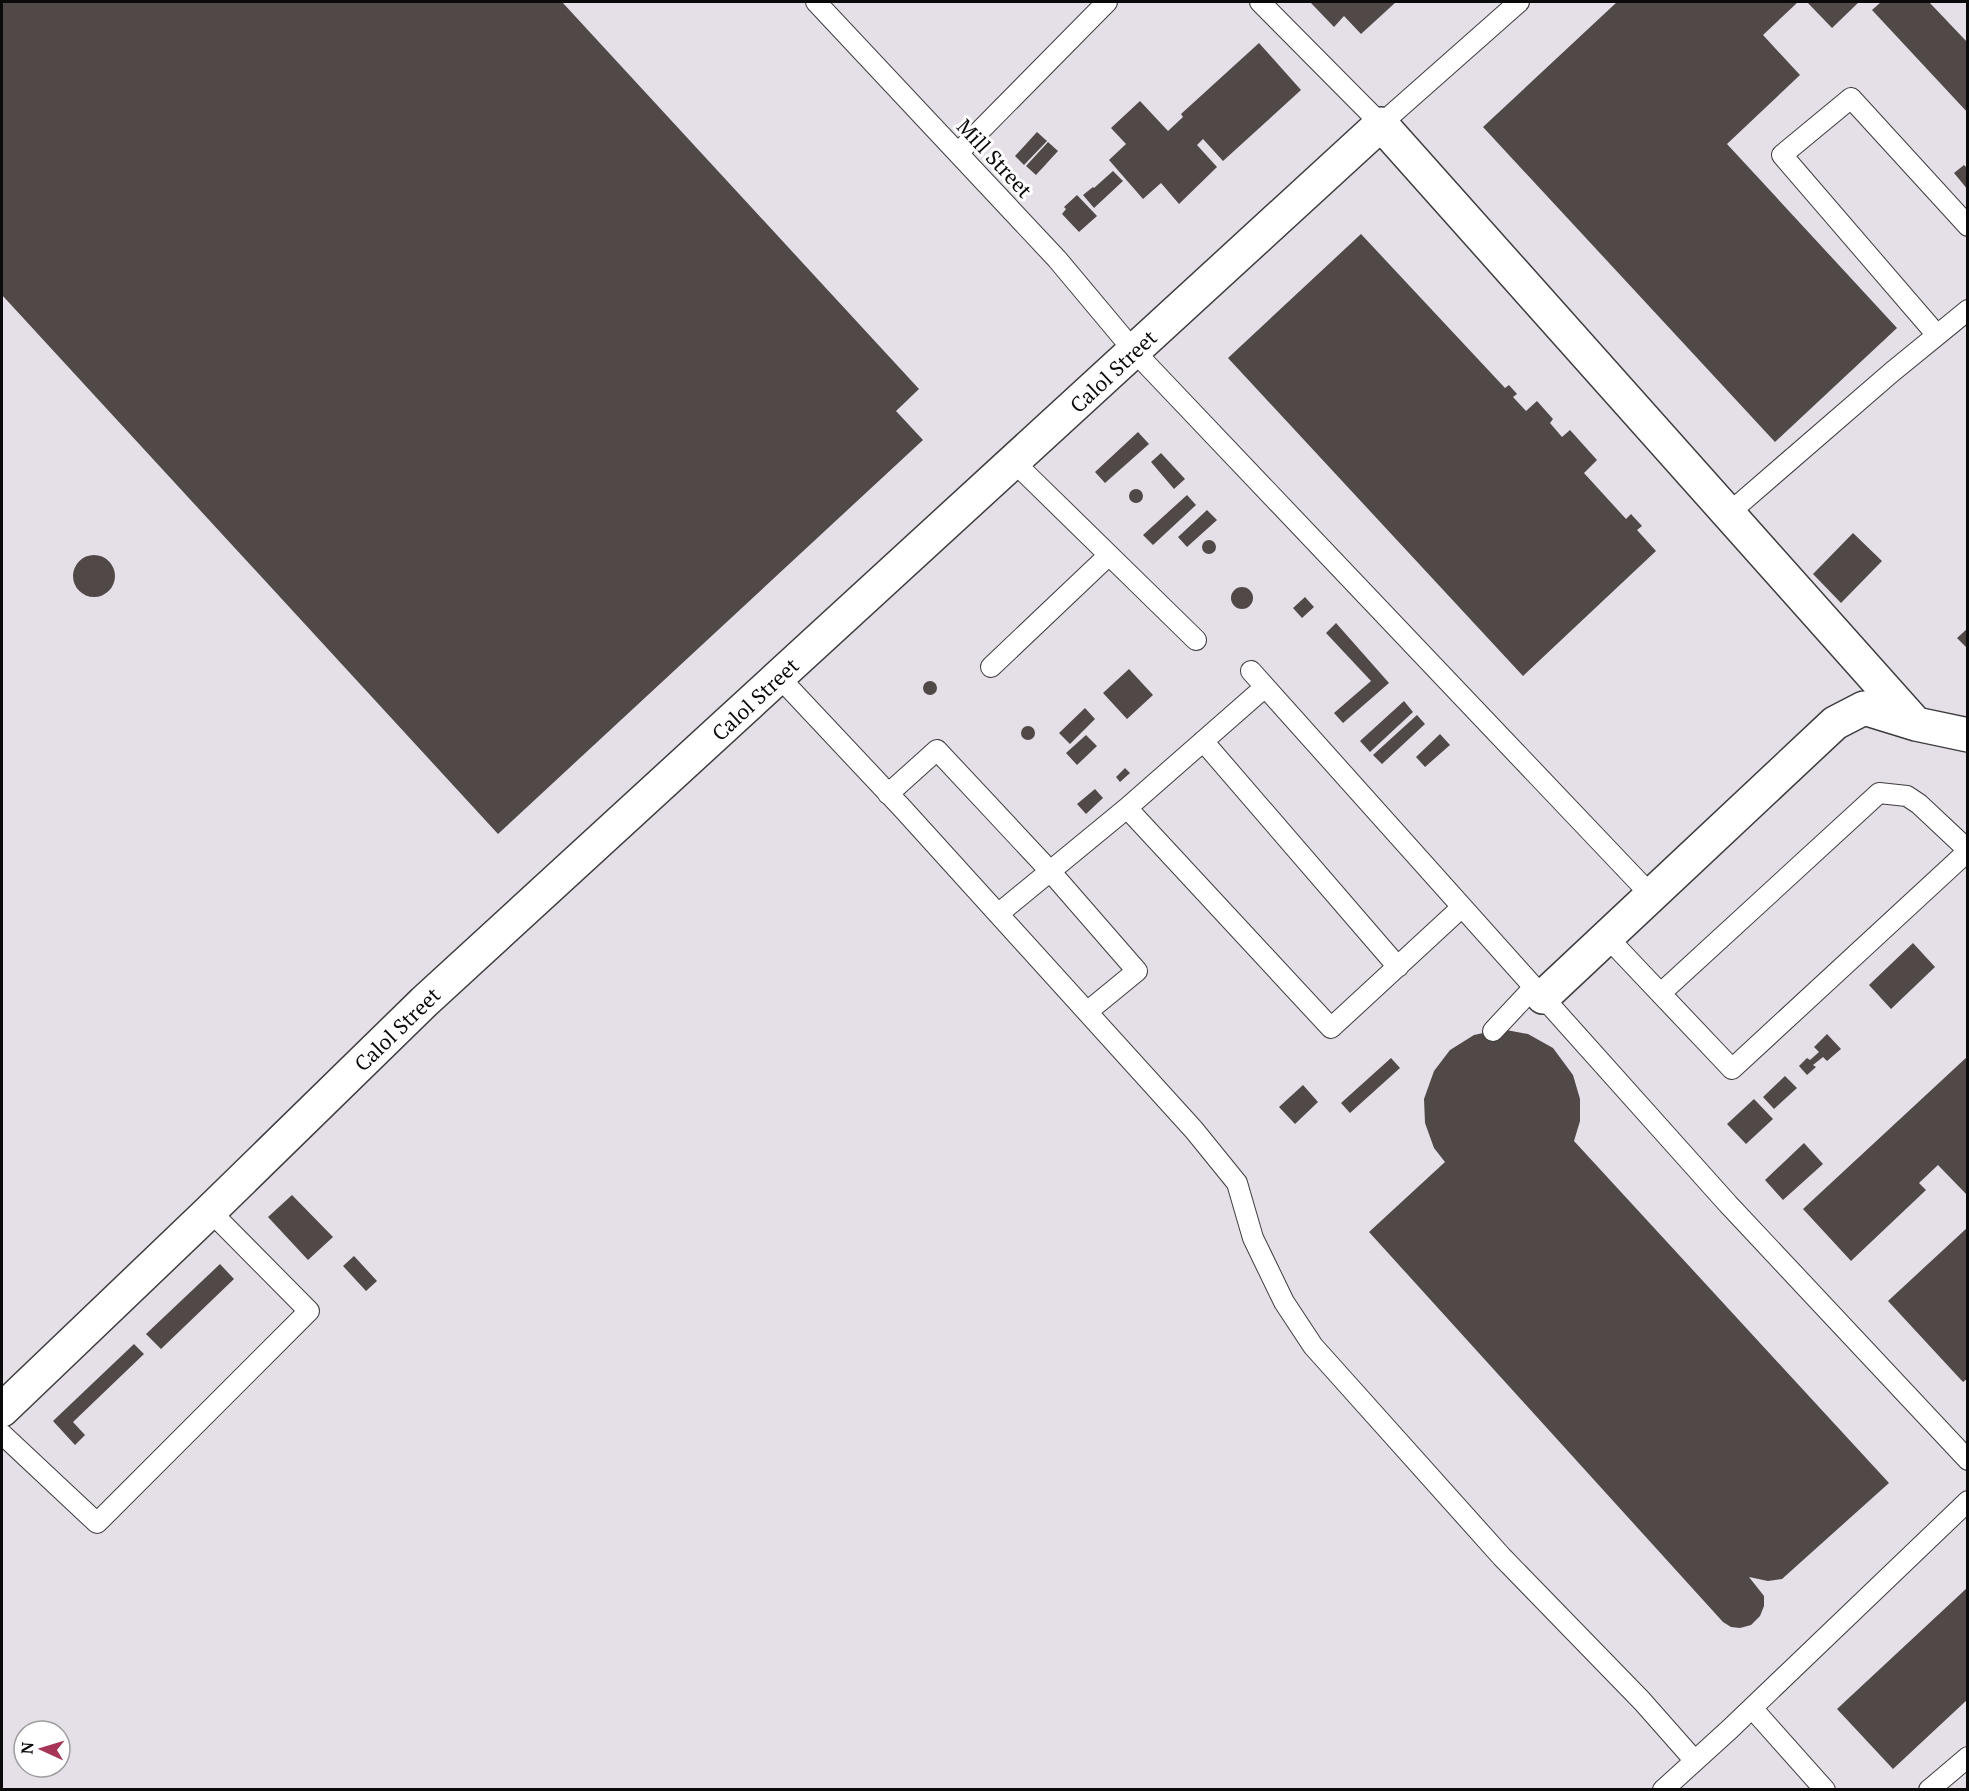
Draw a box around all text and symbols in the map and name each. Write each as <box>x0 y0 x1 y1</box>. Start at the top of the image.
street label: Mill Street <box>951 113 1039 204</box>
street label: Calol Street <box>1063 323 1163 419</box>
street label: Calol Street <box>705 651 805 747</box>
street label: Calol Street <box>348 981 446 1077</box>
north arrow <box>12 1719 72 1779</box>
text: N <box>16 1741 38 1755</box>

